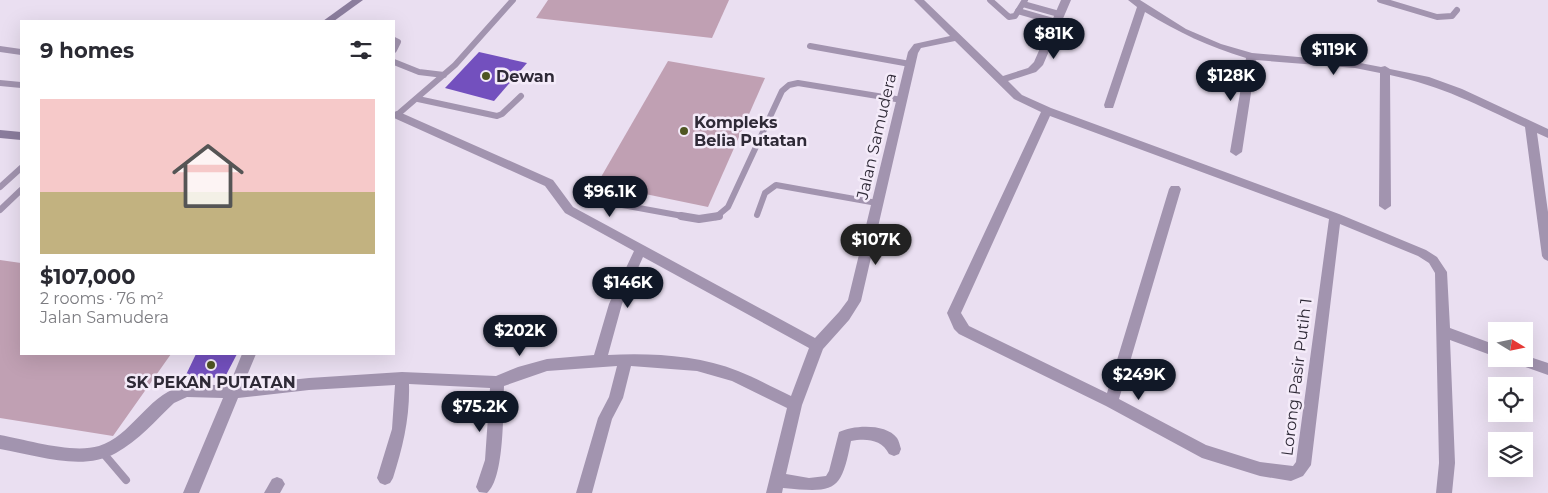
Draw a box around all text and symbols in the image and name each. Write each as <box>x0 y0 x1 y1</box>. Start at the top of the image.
pin: $81K <box>1024 18 1084 60</box>
text: $81K <box>1035 24 1073 43</box>
pin: $119K <box>1299 34 1369 76</box>
icon: filters <box>347 36 375 64</box>
text: 9 homes <box>40 38 134 63</box>
text: $119K <box>1312 40 1356 59</box>
pin: $128K <box>1196 59 1266 102</box>
text: $128K <box>1207 66 1255 85</box>
place label: Dewan <box>496 67 555 86</box>
marker: Dewan <box>480 70 492 82</box>
street label: Jalan Samudera <box>853 71 900 202</box>
place label: Kompleks Belia Putatan <box>694 113 807 150</box>
marker: Kompleks Belia Putatan <box>678 125 690 137</box>
icon: home <box>163 131 253 221</box>
pin: $96.1K <box>569 176 651 218</box>
text: $96.1K <box>584 182 636 201</box>
pin: $107K <box>841 224 911 266</box>
text: $107K <box>852 230 900 249</box>
text: $107,000 <box>40 264 136 289</box>
pin: $146K <box>593 266 663 309</box>
text: $146K <box>603 273 653 292</box>
text: 2 rooms · 76 m² <box>40 289 164 308</box>
street label: Lorong Pasir Putih 1 <box>1277 297 1316 457</box>
text: Jalan Samudera <box>40 308 169 327</box>
pin: $202K <box>485 314 555 357</box>
text: $202K <box>494 321 546 340</box>
north arrow <box>1488 322 1532 368</box>
map controls <box>1488 322 1533 477</box>
pin: $249K <box>1104 358 1174 401</box>
marker: SK PEKAN PUTATAN <box>205 359 217 371</box>
text: $249K <box>1113 365 1165 384</box>
place label: SK PEKAN PUTATAN <box>126 373 296 392</box>
button: locate <box>1488 377 1533 422</box>
pin: $75.2K <box>439 390 521 433</box>
text: $75.2K <box>453 397 507 416</box>
button: layers <box>1488 432 1533 477</box>

